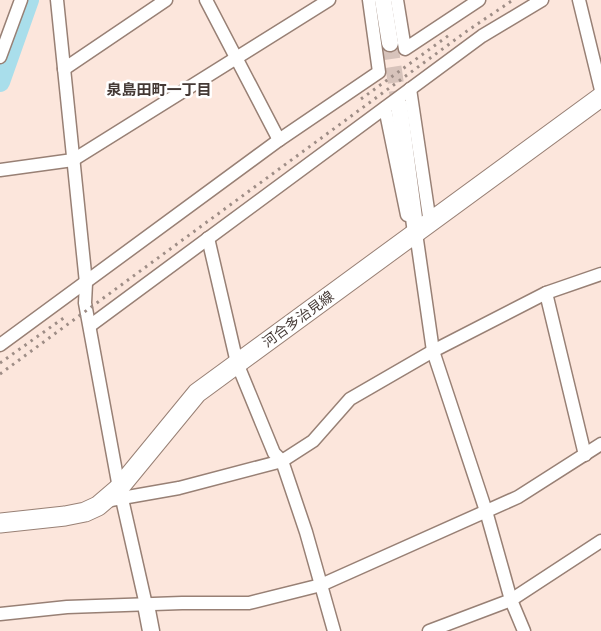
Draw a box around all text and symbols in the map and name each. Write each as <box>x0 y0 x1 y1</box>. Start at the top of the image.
district label: 泉島田町一丁目 <box>106 81 212 98</box>
street label: 河合多治見線 <box>259 288 337 350</box>

